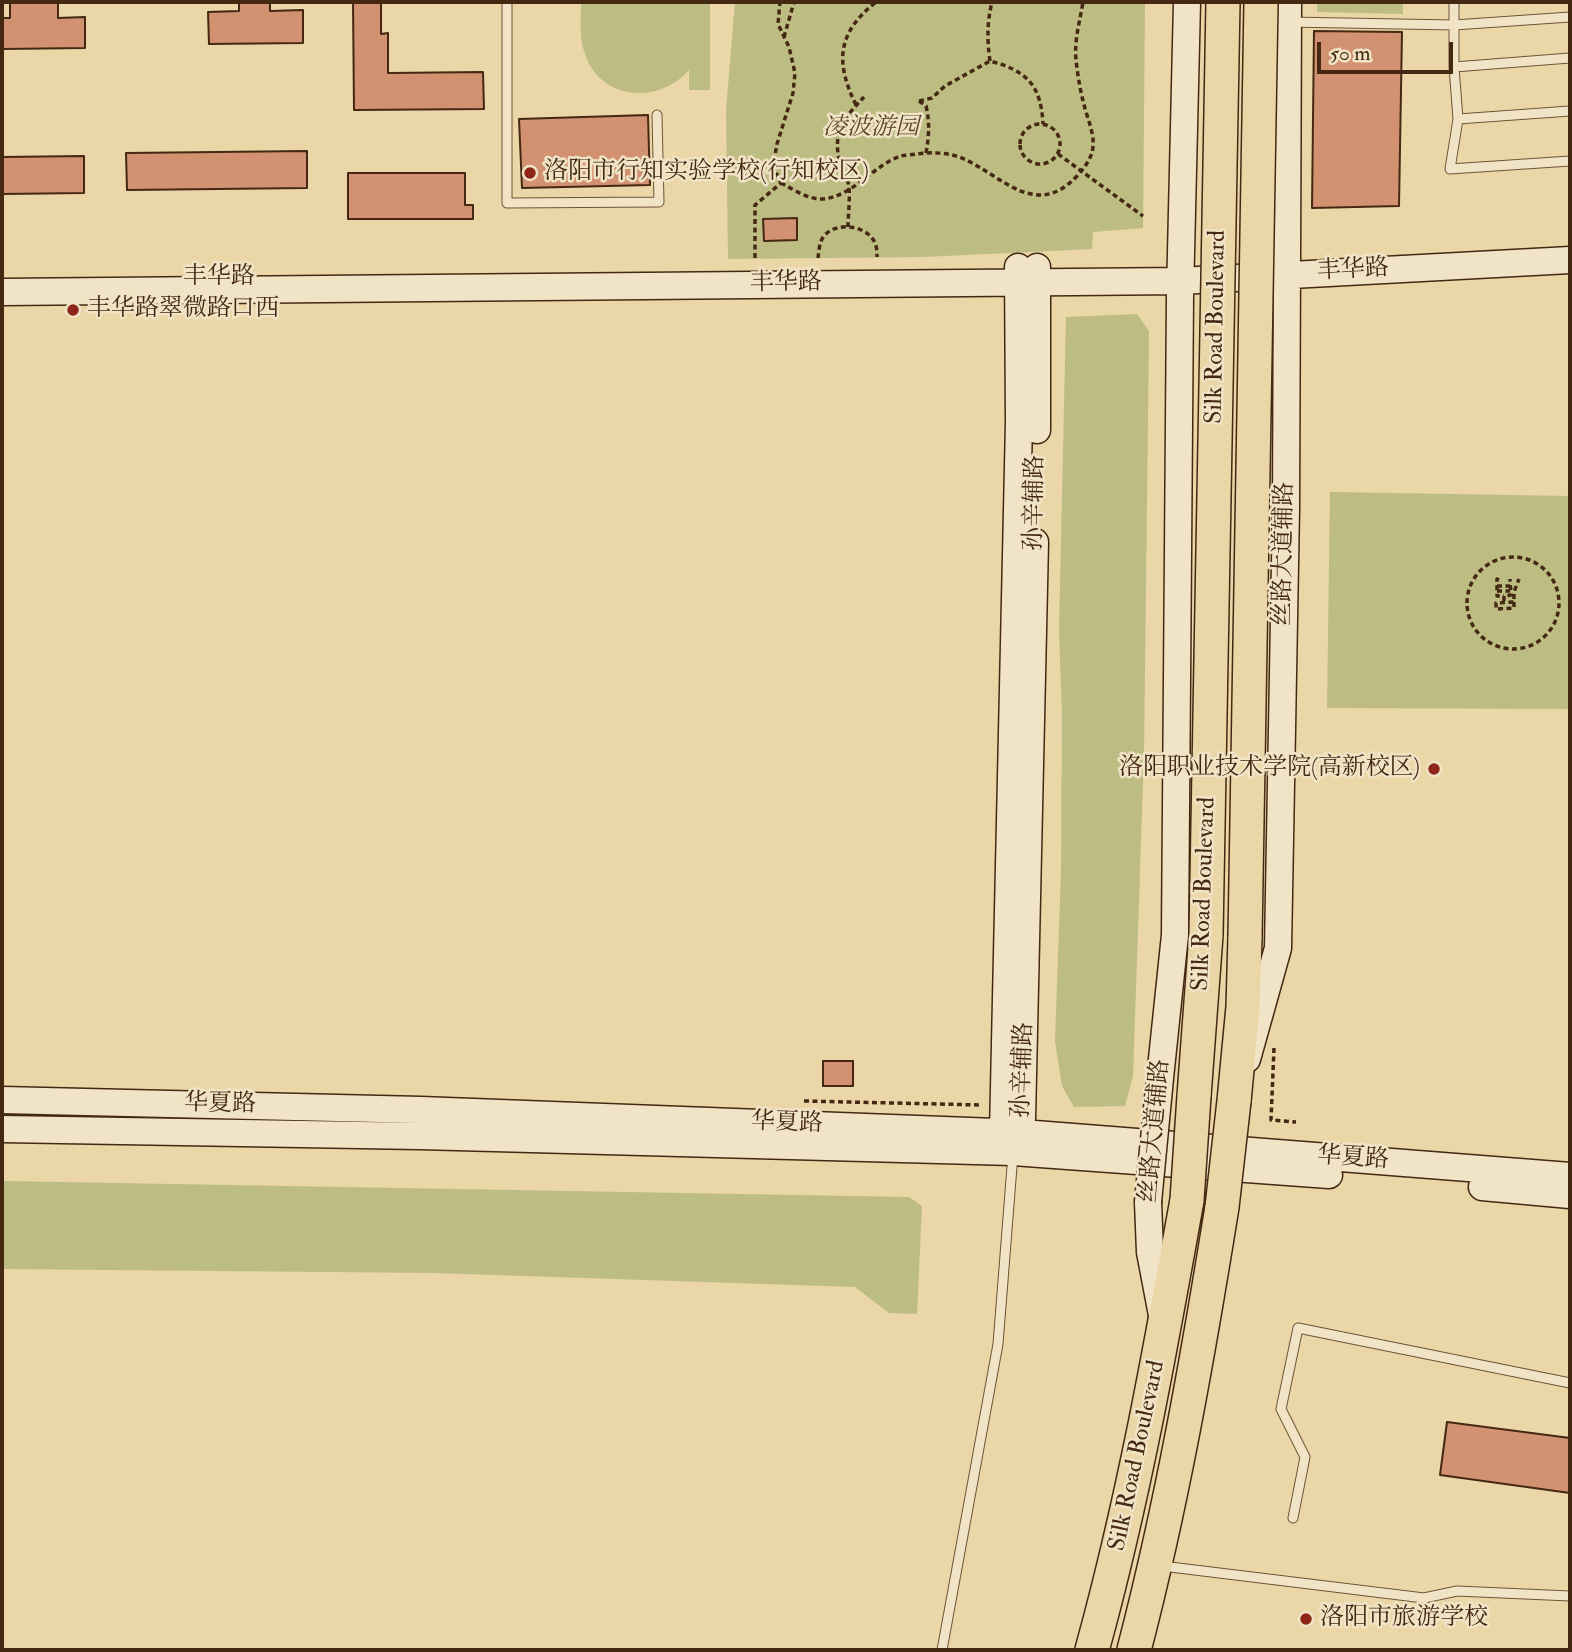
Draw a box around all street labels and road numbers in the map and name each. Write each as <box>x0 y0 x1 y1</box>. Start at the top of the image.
street label: Silk Road Boulevard <box>1201 230 1233 424</box>
street label: 丰华路 <box>1316 255 1390 287</box>
street label: 丰华路 <box>183 264 255 292</box>
street label: 丰华路 <box>750 269 822 299</box>
street label: 孙辛辅路 <box>1021 455 1051 551</box>
street label: 丝路大道辅路 <box>1269 482 1301 626</box>
street label: Silk Road Boulevard <box>1187 797 1223 991</box>
street label: 孙辛辅路 <box>1008 1022 1040 1118</box>
street label: 丝路大道辅路 <box>1135 1058 1177 1204</box>
street label: 华夏路 <box>184 1090 256 1120</box>
street label: 华夏路 <box>751 1108 823 1140</box>
street label: 华夏路 <box>1316 1142 1390 1176</box>
street label: Silk Road Boulevard <box>1104 1358 1172 1554</box>

